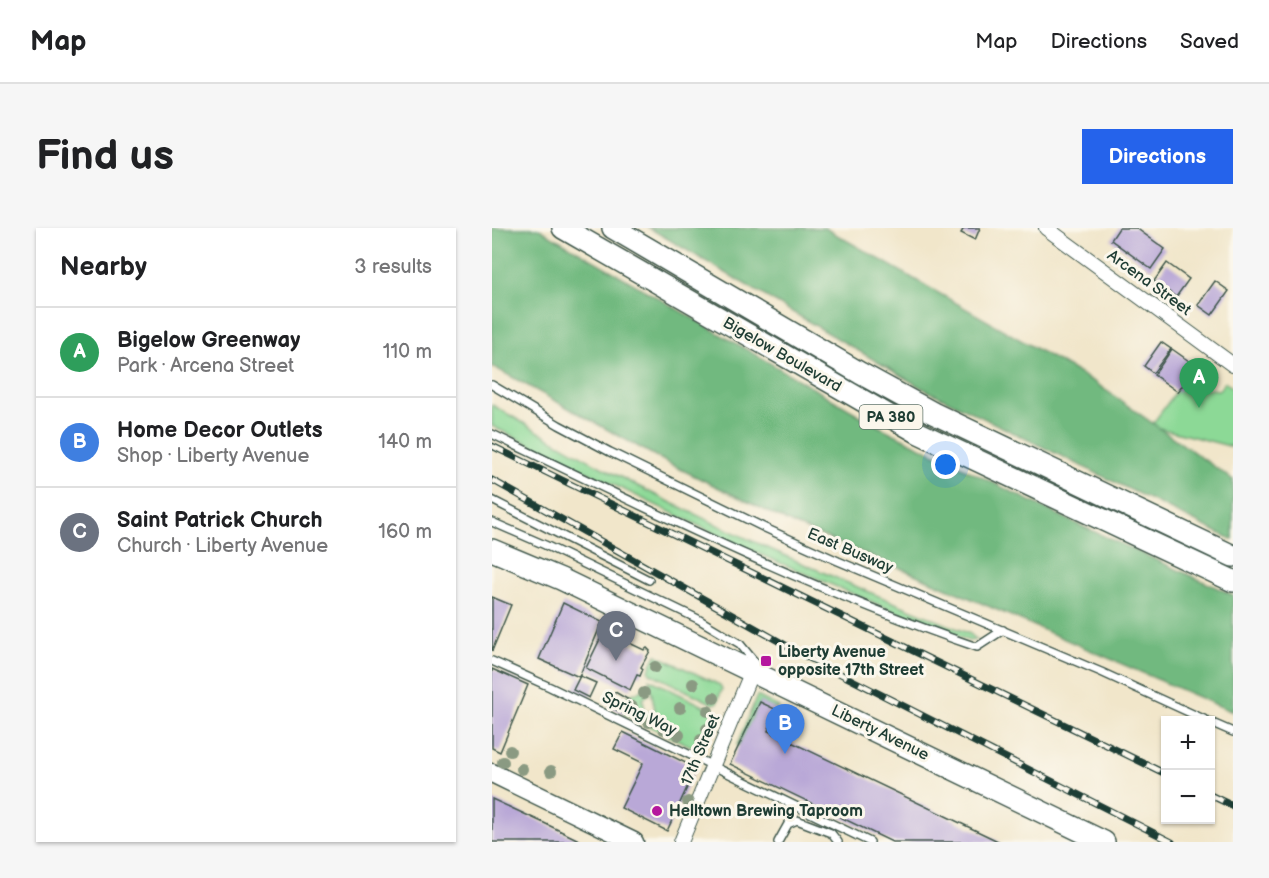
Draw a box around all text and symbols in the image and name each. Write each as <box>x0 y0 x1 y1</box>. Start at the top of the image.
text: Map <box>30 25 86 58</box>
text: Map <box>975 29 1018 54</box>
text: Directions <box>1051 29 1147 54</box>
text: Saved <box>1180 29 1239 54</box>
button: Directions <box>1082 129 1233 184</box>
text: Find us <box>36 131 174 182</box>
street label: Arcena Street <box>1103 246 1195 320</box>
text: Nearby <box>60 252 147 283</box>
text: 3 results <box>354 255 432 279</box>
street label: Bigelow Boulevard <box>719 313 845 397</box>
text: Bigelow Greenway <box>117 327 300 354</box>
text: A <box>73 340 86 364</box>
text: 110 m <box>383 340 432 364</box>
text: Park · Arcena Street <box>117 354 294 378</box>
pin: A <box>1180 358 1218 408</box>
road number: PA 380 <box>860 405 922 429</box>
text: Home Decor Outlets <box>117 417 323 444</box>
text: B <box>72 430 87 454</box>
text: 140 m <box>378 430 432 454</box>
text: Shop · Liberty Avenue <box>117 444 309 468</box>
your location <box>931 450 960 479</box>
text: Saint Patrick Church <box>117 507 323 534</box>
text: C <box>72 520 87 544</box>
text: 160 m <box>378 520 432 544</box>
street label: East Busway <box>804 524 896 578</box>
text: Church · Liberty Avenue <box>117 534 328 558</box>
pin: C <box>596 612 636 661</box>
place label: Liberty Avenue opposite 17th Street <box>778 643 924 680</box>
marker: Liberty Avenue opposite 17th Street <box>759 654 773 668</box>
street label: Spring Way <box>599 688 680 740</box>
street label: Liberty Avenue <box>828 701 932 765</box>
pin: B <box>766 704 804 754</box>
street label: 17th Street <box>677 711 725 789</box>
map controls <box>1161 716 1215 824</box>
button: + <box>1161 716 1215 770</box>
button: − <box>1161 770 1215 824</box>
place label: Helltown Brewing Taproom <box>669 802 863 821</box>
marker: Helltown Brewing Taproom <box>650 804 664 818</box>

